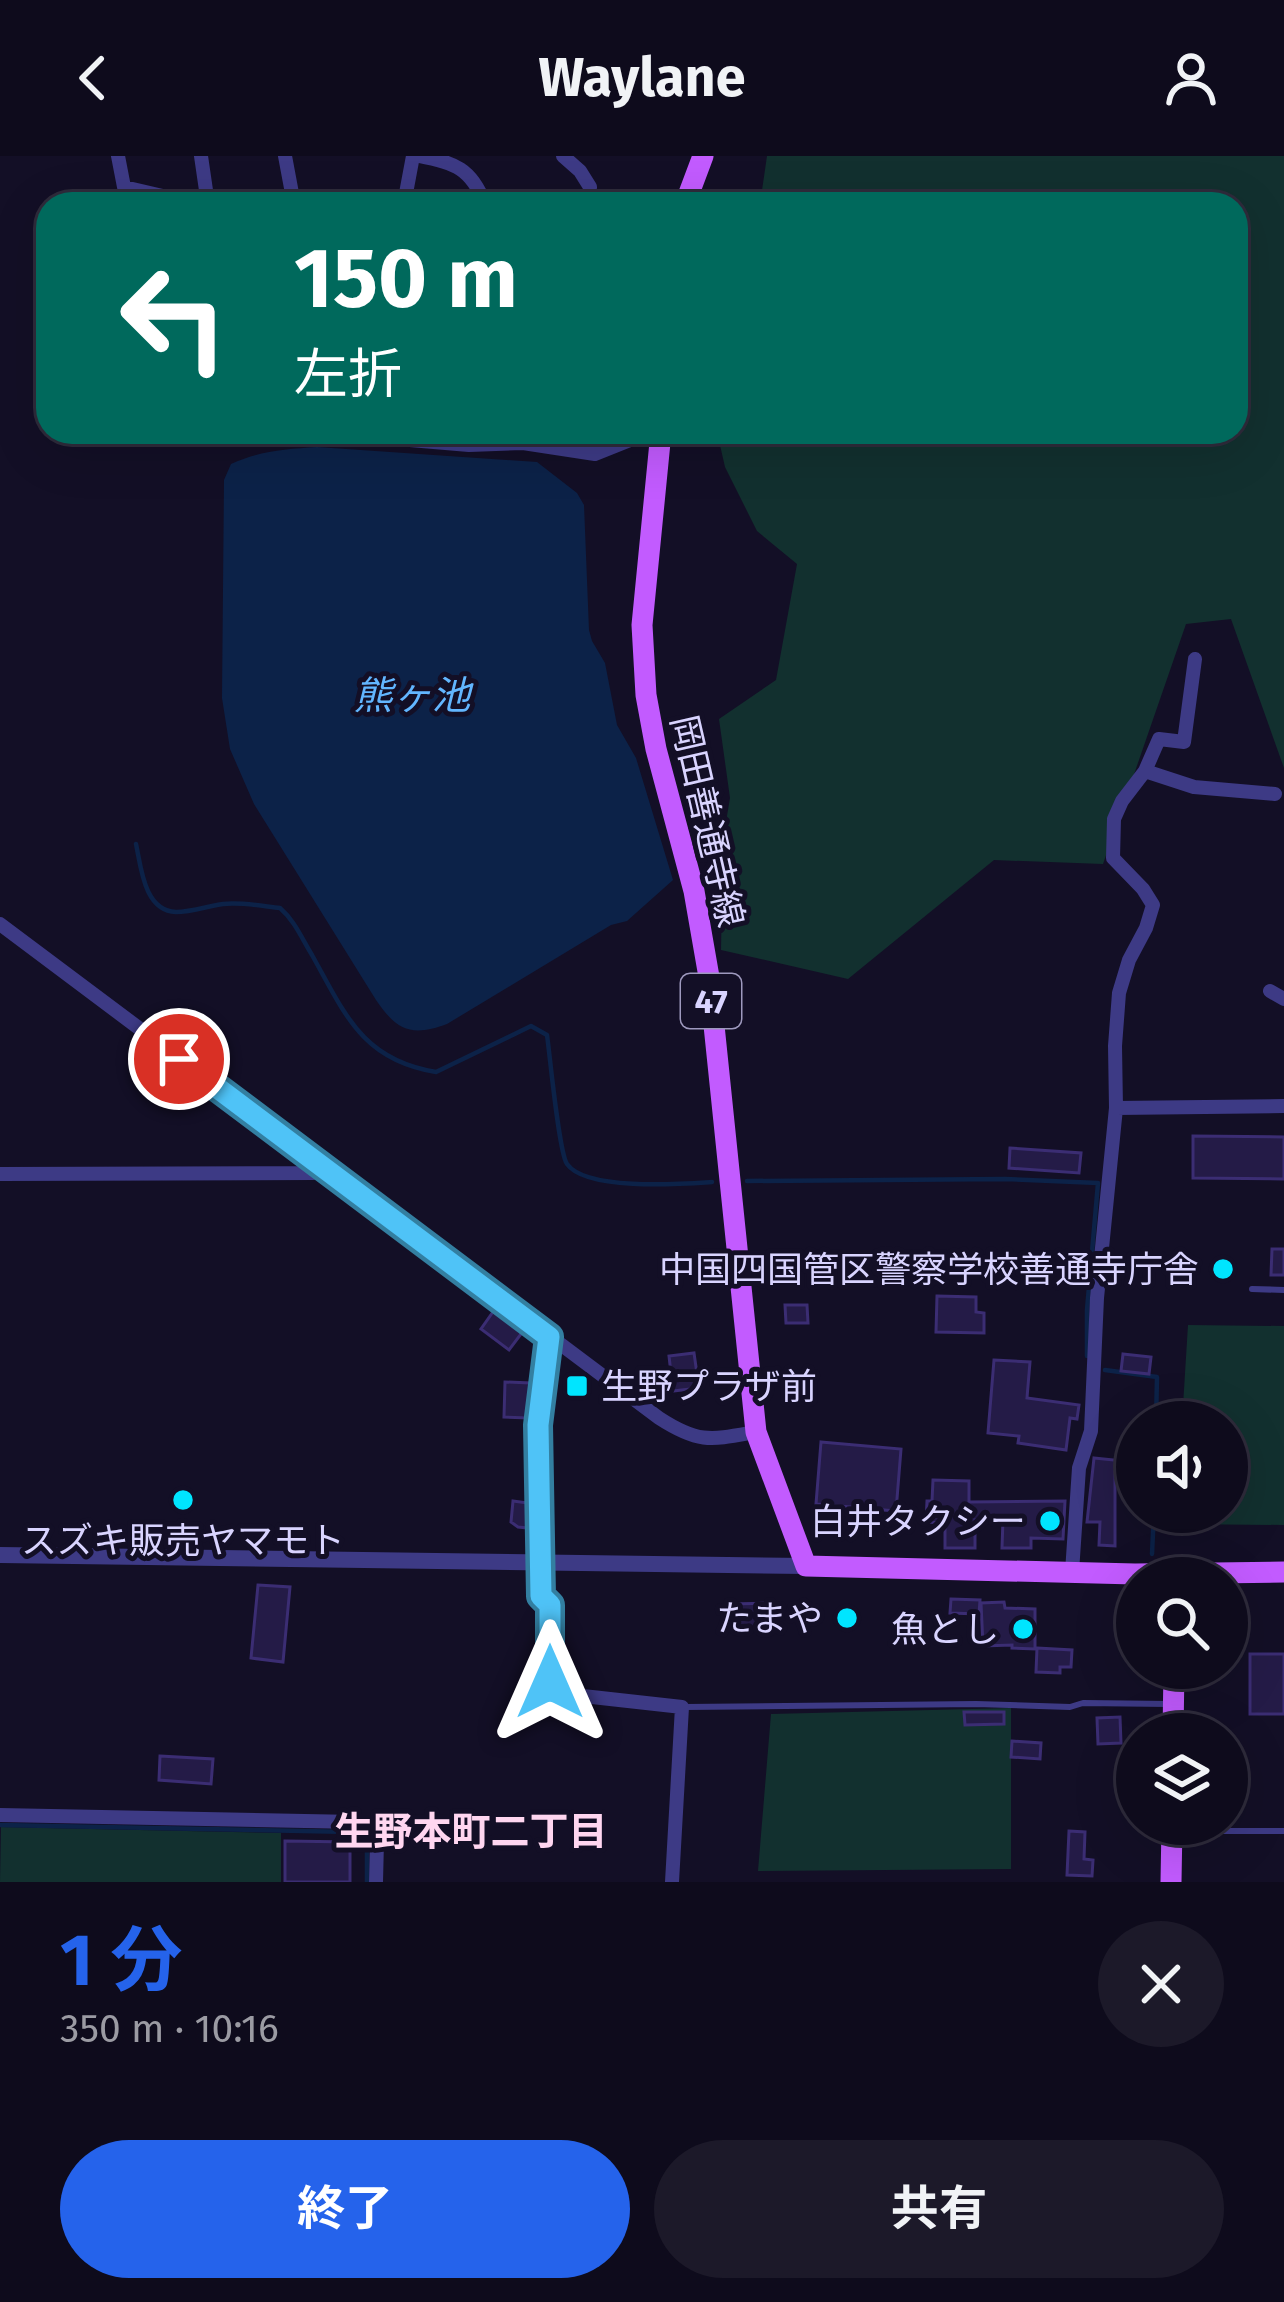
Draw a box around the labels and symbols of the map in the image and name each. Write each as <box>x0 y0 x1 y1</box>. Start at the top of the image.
water label: 熊ヶ池 <box>353 673 474 719</box>
street label: 岡田善通寺線 <box>661 711 753 931</box>
road number: 47 <box>681 974 741 1028</box>
pin <box>128 1008 230 1110</box>
place label: 中国四国管区警察学校善通寺庁舎 <box>659 1248 1199 1292</box>
marker: 中国四国管区警察学校善通寺庁舎 <box>1210 1256 1236 1282</box>
place label: 生野プラザ前 <box>601 1365 817 1409</box>
marker: 生野プラザ前 <box>564 1373 590 1399</box>
marker: スズキ販売ヤマモト <box>170 1487 196 1513</box>
place label: 白井タクシー <box>810 1500 1026 1544</box>
marker: 白井タクシー <box>1037 1508 1063 1534</box>
place label: スズキ販売ヤマモト <box>21 1519 345 1563</box>
place label: たまや <box>716 1597 823 1641</box>
marker: たまや <box>834 1605 860 1631</box>
place label: 魚とし <box>891 1608 999 1652</box>
marker: 魚とし <box>1010 1616 1036 1642</box>
position arrow <box>487 1619 613 1745</box>
district label: 生野本町二丁目 <box>334 1809 608 1855</box>

